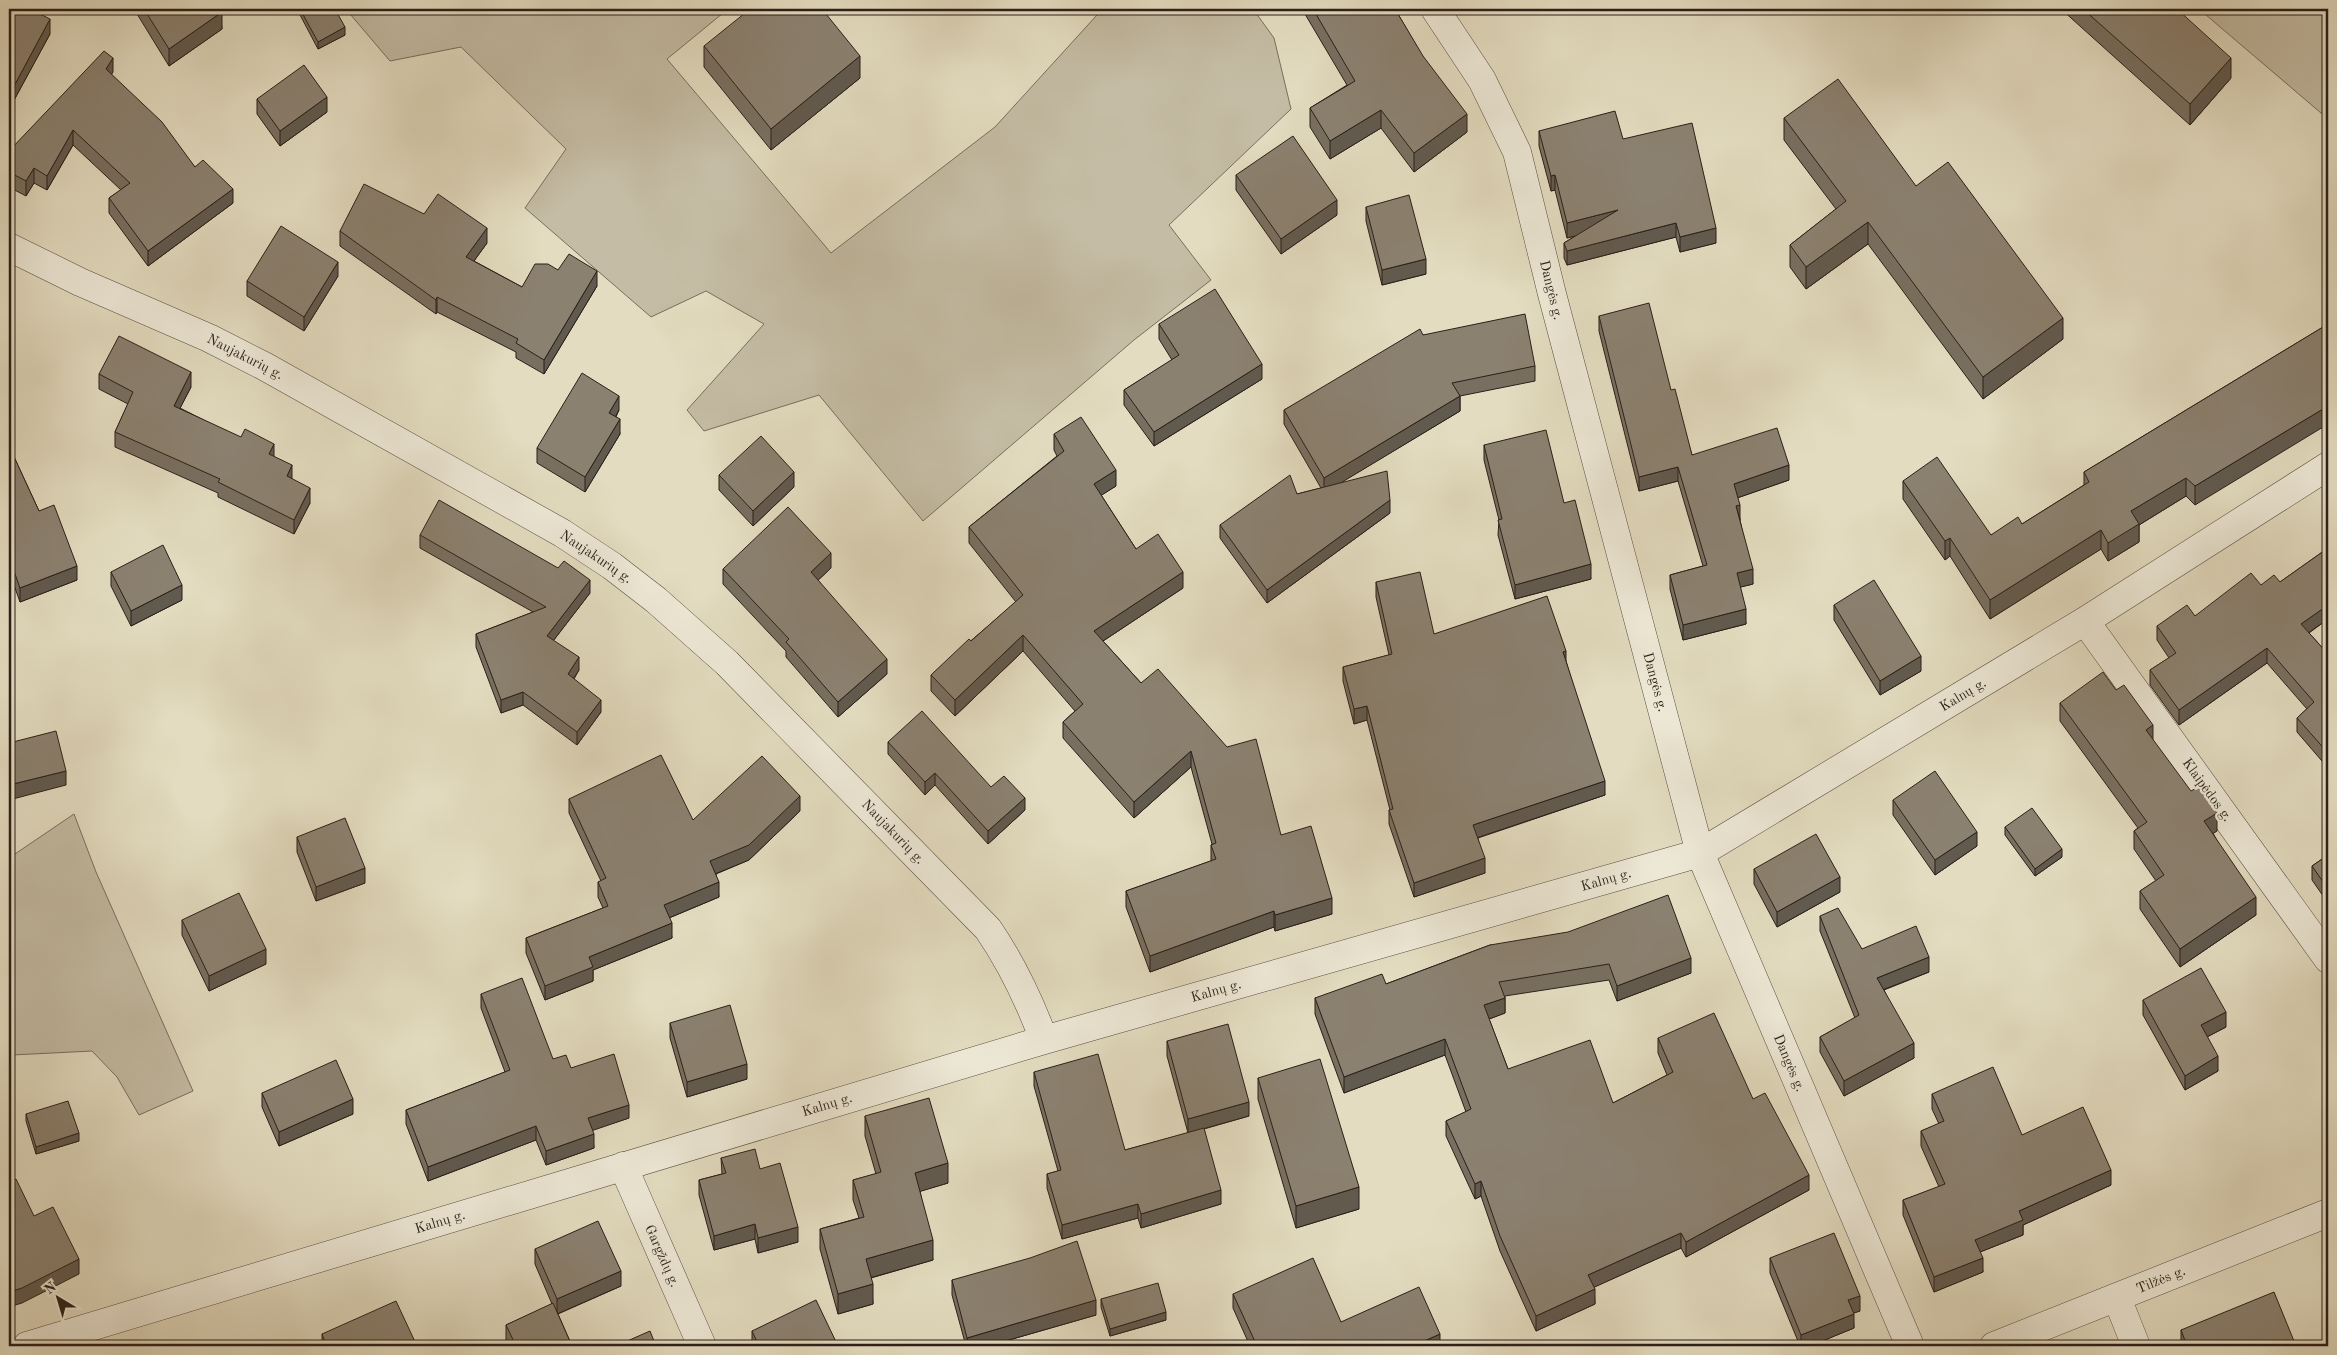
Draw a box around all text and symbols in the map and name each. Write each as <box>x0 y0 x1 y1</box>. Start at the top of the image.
street label: Dangės g. <box>1537 259 1565 321</box>
street label: Naujakurių g. <box>205 332 285 382</box>
street label: Naujakurių g. <box>557 528 635 586</box>
street label: Dangės g. <box>1640 651 1670 713</box>
street label: Kalnų g. <box>1937 676 1989 714</box>
street label: Klaipėdos g. <box>2179 756 2235 824</box>
street label: Naujakurių g. <box>859 797 927 867</box>
street label: Kalnų g. <box>1579 866 1633 894</box>
street label: Kalnų g. <box>1189 977 1243 1005</box>
street label: Dangės g. <box>1771 1032 1807 1094</box>
street label: Kalnų g. <box>800 1091 854 1119</box>
street label: Kalnų g. <box>413 1208 467 1236</box>
street label: Gargždų g. <box>642 1223 682 1289</box>
street label: Tilžės g. <box>2134 1264 2188 1296</box>
north arrow <box>32 1272 82 1322</box>
text: N <box>42 1280 59 1297</box>

